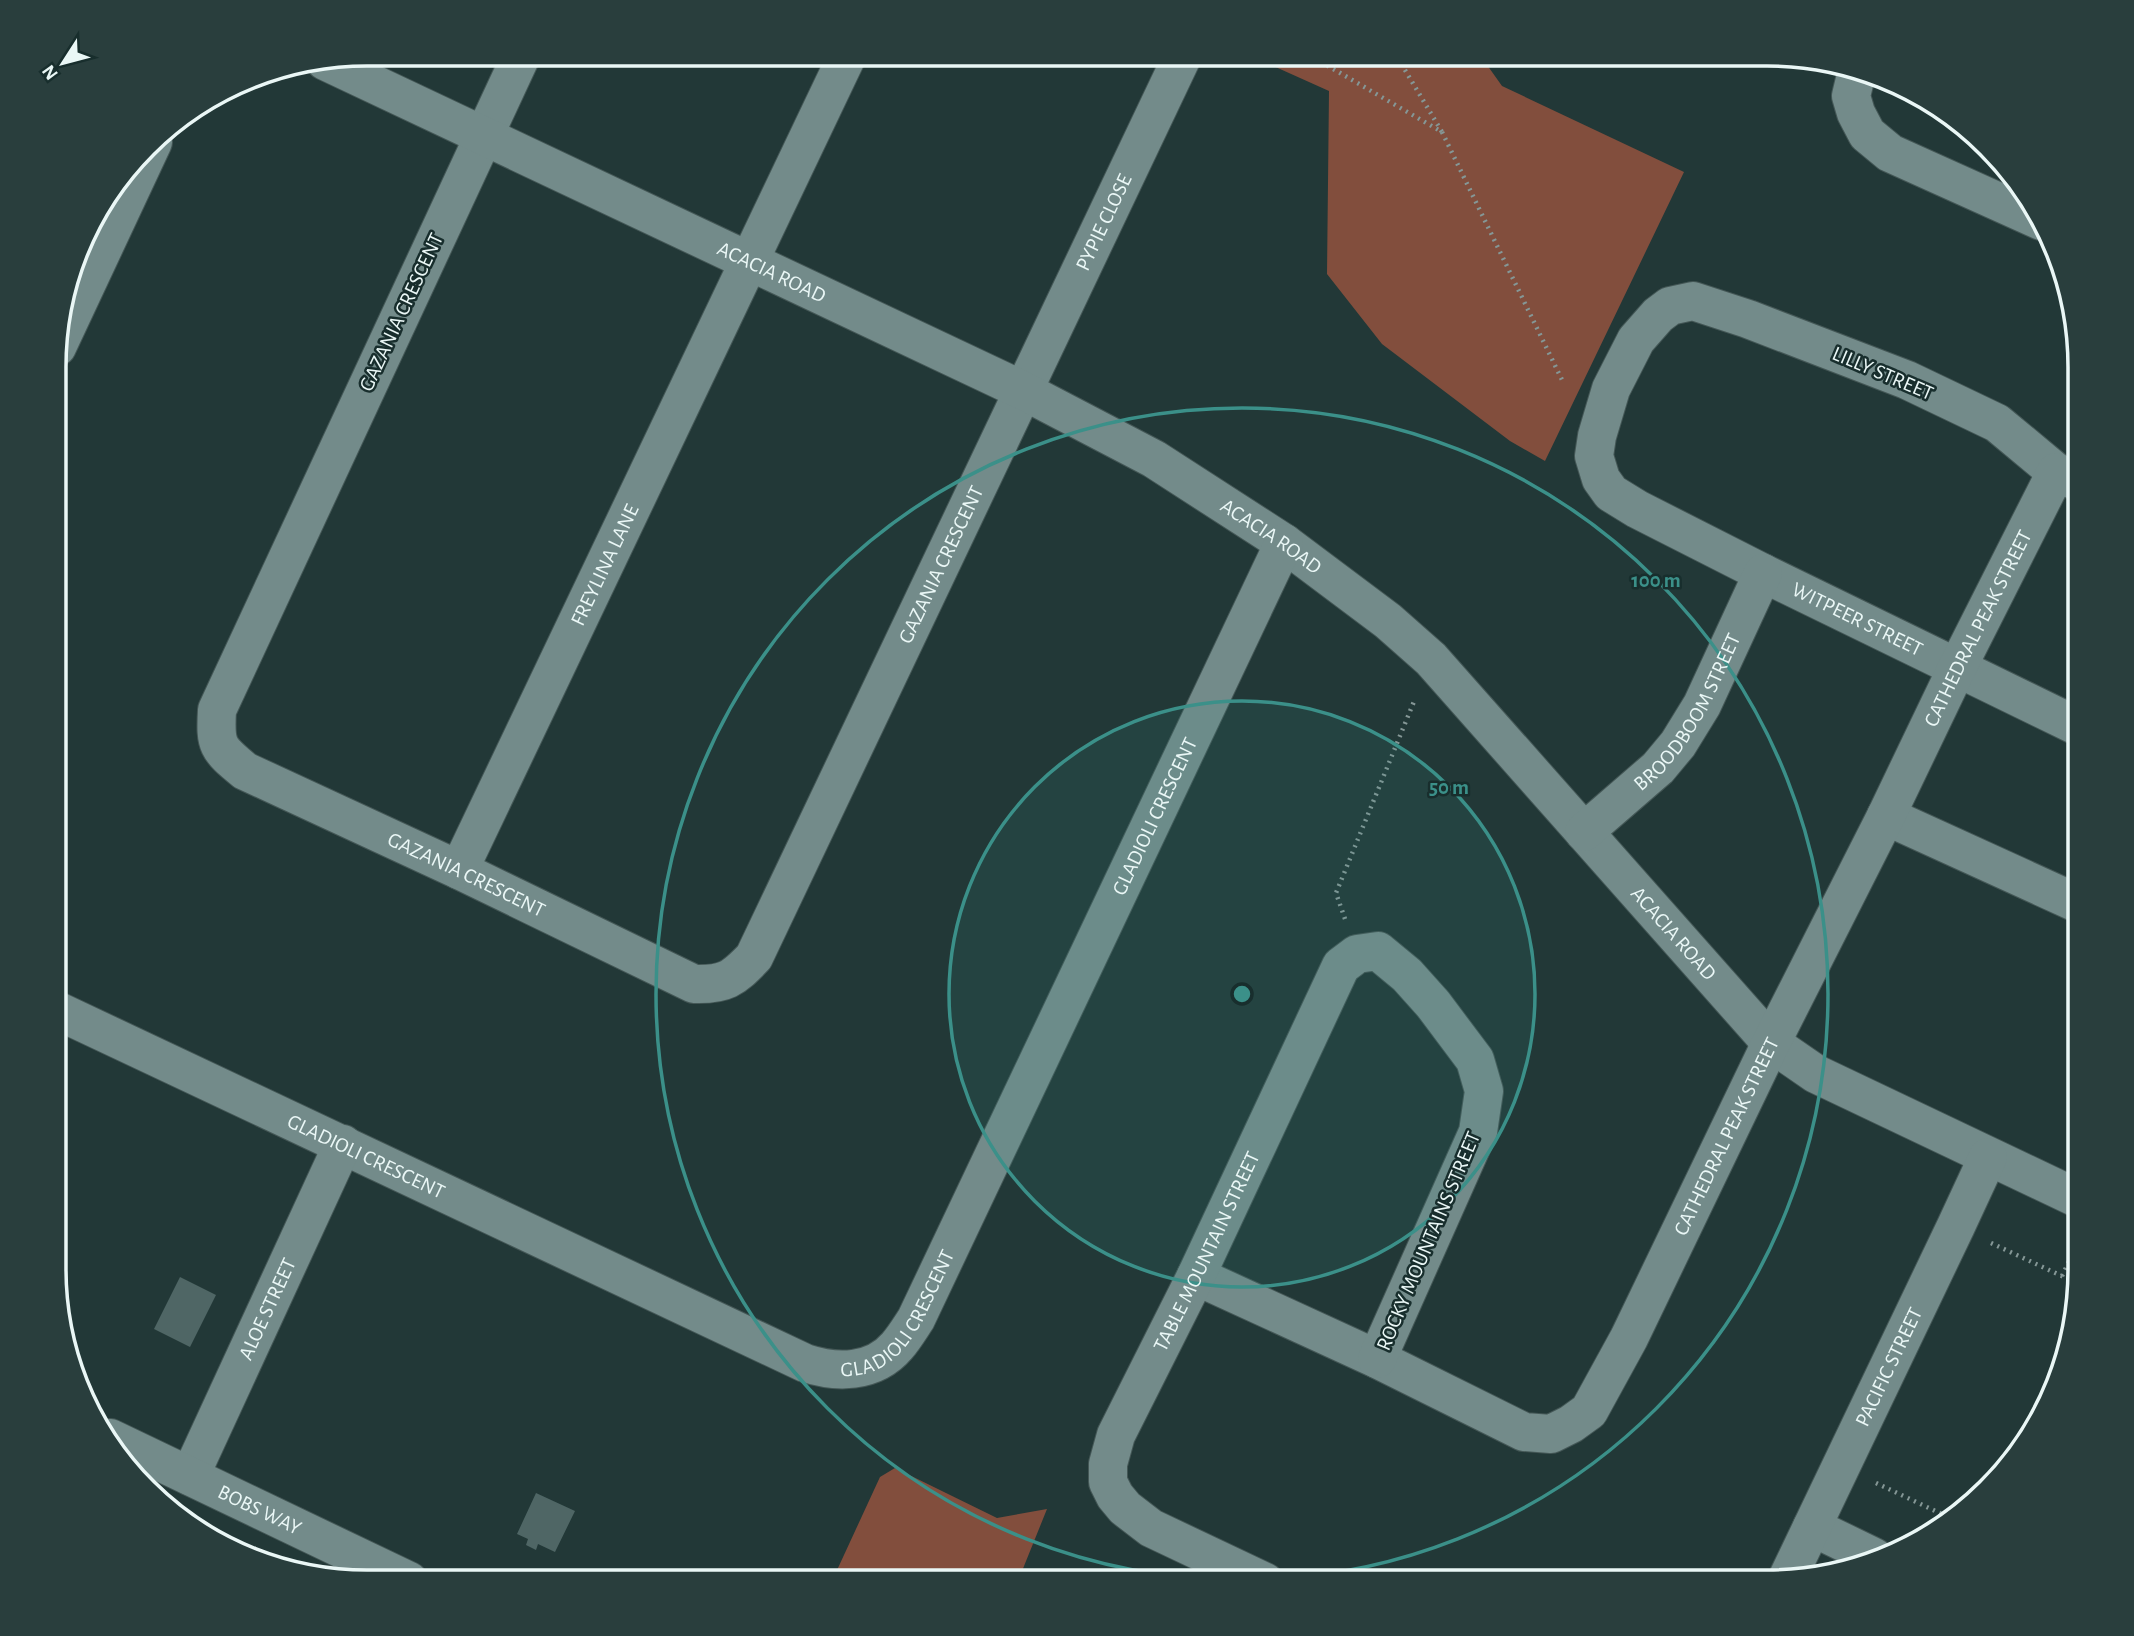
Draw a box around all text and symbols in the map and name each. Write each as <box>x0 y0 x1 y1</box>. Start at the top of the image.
north arrow <box>28 28 98 98</box>
text: N <box>39 61 62 83</box>
street label: PYPIE CLOSE <box>1072 171 1136 274</box>
street label: GAZANIA CRESCENT <box>356 230 447 394</box>
street label: ACACIA ROAD <box>714 238 829 307</box>
street label: LILLY STREET <box>1829 343 1936 404</box>
street label: GAZANIA CRESCENT <box>895 483 987 647</box>
street label: ACACIA ROAD <box>1217 495 1325 578</box>
street label: FREYLINA LANE <box>567 501 643 629</box>
street label: CATHEDRAL PEAK STREET <box>1921 527 2036 730</box>
text: 100 m <box>1631 570 1681 591</box>
street label: WITPEER STREET <box>1788 579 1926 660</box>
street label: BROODBOOM STREET <box>1630 630 1745 795</box>
street label: GLADIOLI CRESCENT <box>1109 734 1201 898</box>
text: 50 m <box>1429 777 1469 798</box>
street label: GAZANIA CRESCENT <box>384 829 548 921</box>
street label: ACACIA ROAD <box>1627 883 1720 984</box>
centre of rings <box>1230 982 1254 1006</box>
street label: CATHEDRAL PEAK STREET <box>1670 1034 1783 1239</box>
street label: GLADIOLI CRESCENT <box>284 1111 448 1203</box>
street label: ROCKY MOUNTAINS STREET <box>1373 1129 1484 1354</box>
street label: TABLE MOUNTAIN STREET <box>1150 1148 1264 1355</box>
street label: GLADIOLI CRESCENT <box>840 1247 958 1381</box>
street label: ALOE STREET <box>235 1255 300 1363</box>
street label: PACIFIC STREET <box>1852 1304 1926 1430</box>
street label: BOBS WAY <box>214 1481 305 1539</box>

